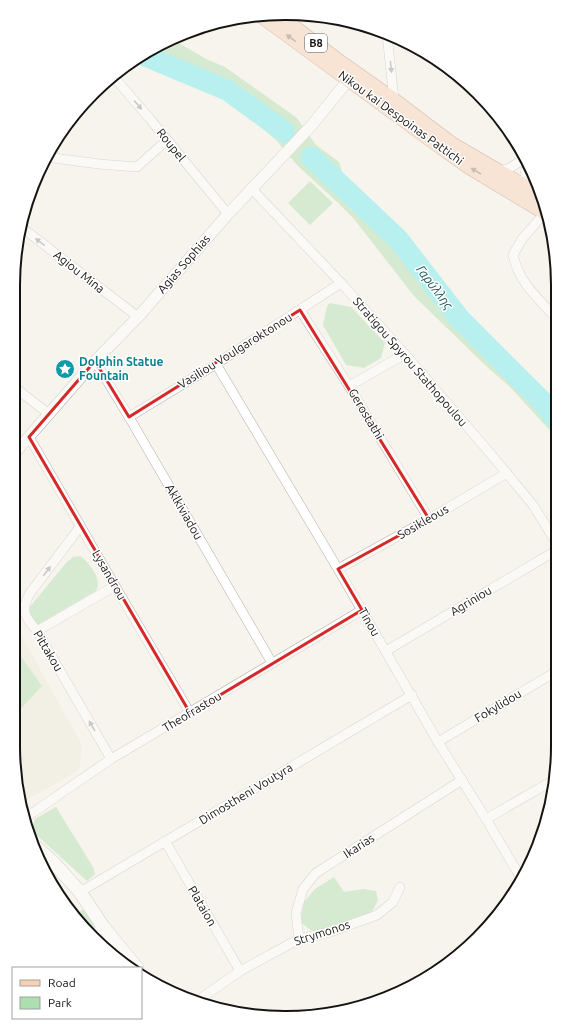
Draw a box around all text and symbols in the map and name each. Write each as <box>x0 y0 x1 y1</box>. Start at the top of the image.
one-way arrow <box>286 33 297 42</box>
road number: B8 <box>305 34 327 52</box>
one-way arrow <box>387 61 394 73</box>
street label: Nikou kai Despoinas Pattichi <box>336 68 466 167</box>
one-way arrow <box>134 100 143 111</box>
street label: Roupel <box>154 126 188 164</box>
one-way arrow <box>471 167 481 175</box>
street label: Agias Sophias <box>155 232 213 296</box>
one-way arrow <box>35 237 46 246</box>
street label: Agiou Mina <box>51 248 107 295</box>
water label: Γαρύλλης <box>413 262 456 313</box>
street label: Stratigou Spyrou Stathopoulou <box>351 294 470 429</box>
street label: Vasiliou Voulgaroktonou <box>175 310 294 391</box>
place label: Dolphin Statue Fountain <box>79 355 164 382</box>
place icon: Dolphin Statue Fountain <box>54 358 76 380</box>
street label: Gerostathi <box>346 386 387 441</box>
street label: Aklkiviadou <box>163 482 206 542</box>
street label: Sosikleous <box>395 502 450 541</box>
street label: Lysandrou <box>90 548 129 602</box>
one-way arrow <box>42 565 51 576</box>
street label: Agriniou <box>448 583 494 618</box>
street label: Tinou <box>356 605 383 638</box>
street label: Pittakou <box>31 628 66 674</box>
street label: Fokylidou <box>472 687 523 725</box>
street label: Theofrastou <box>160 689 223 734</box>
one-way arrow <box>88 720 95 731</box>
street label: Dimostheni Voutyra <box>197 760 295 827</box>
street label: Ikarias <box>341 831 377 860</box>
street label: Plataion <box>186 883 219 928</box>
street label: Strymonos <box>292 917 351 948</box>
legend <box>12 967 142 1019</box>
text: Road <box>48 976 76 989</box>
text: Park <box>48 996 72 1009</box>

